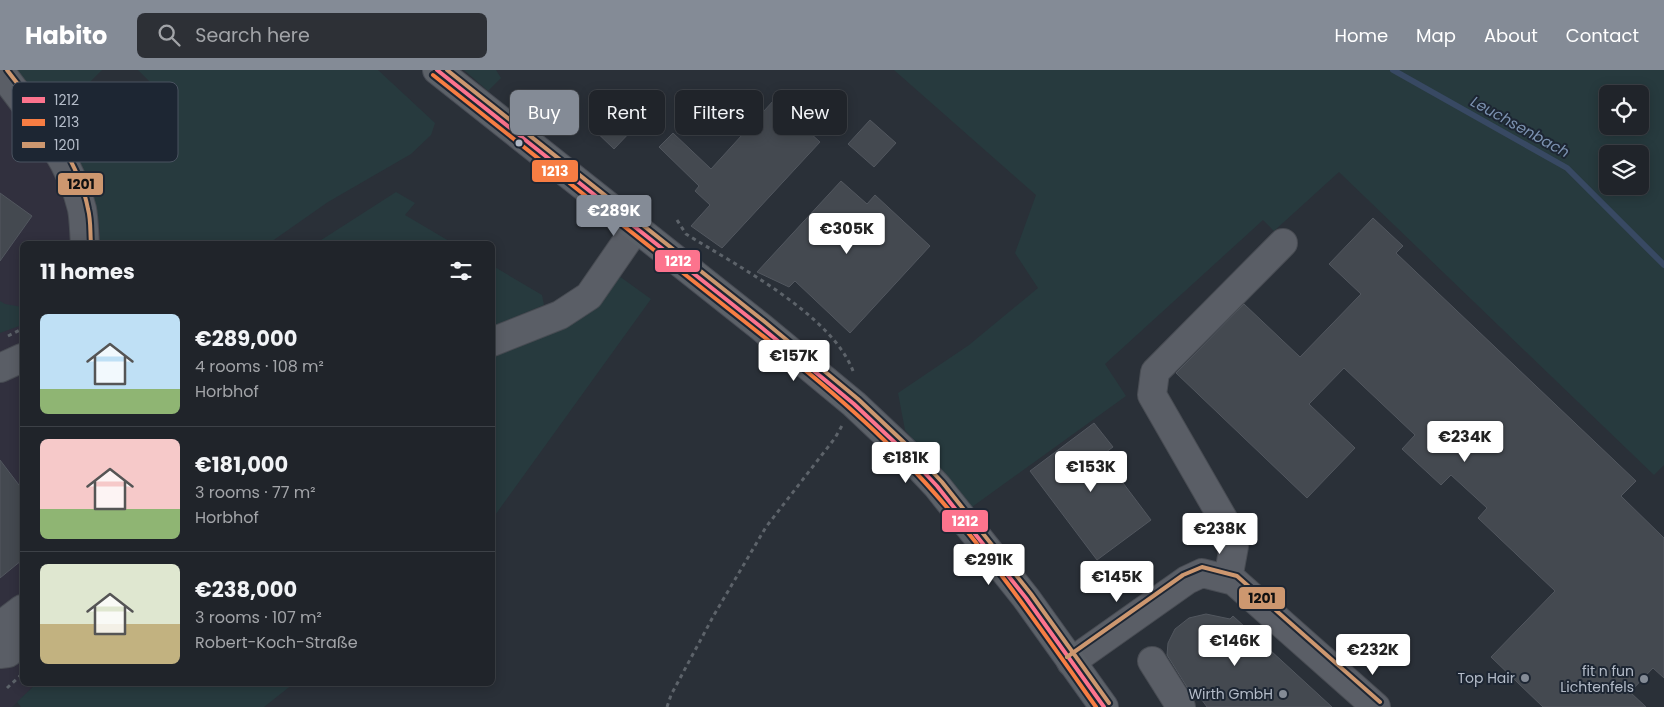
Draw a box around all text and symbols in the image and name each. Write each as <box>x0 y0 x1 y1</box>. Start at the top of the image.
search box <box>137 13 487 58</box>
text: Habito <box>25 19 107 52</box>
icon: search <box>155 21 183 49</box>
text: Search here <box>195 22 310 49</box>
text: Home <box>1334 23 1388 48</box>
text: Map <box>1416 23 1456 48</box>
text: About <box>1484 23 1538 48</box>
text: Contact <box>1566 23 1639 48</box>
legend <box>12 82 178 162</box>
map controls <box>1599 85 1649 195</box>
button: locate <box>1599 85 1649 135</box>
text: 1212 <box>54 90 79 110</box>
chip: Buy <box>510 90 579 135</box>
chip: Rent <box>589 90 665 135</box>
chip: Filters <box>675 90 763 135</box>
chip: New <box>773 90 847 135</box>
water label: Leuchsenbach <box>1467 91 1573 162</box>
text: 1213 <box>54 112 79 132</box>
text: 1201 <box>54 135 80 155</box>
unlabelled marker <box>514 138 524 148</box>
button: layers <box>1599 145 1649 195</box>
line badge: 1213 <box>531 159 579 183</box>
text: 1213 <box>542 161 569 181</box>
line badge: 1201 <box>57 172 104 196</box>
text: 1201 <box>67 174 95 194</box>
pin: €289K <box>579 194 649 237</box>
text: €289K <box>587 199 641 222</box>
pin: €305K <box>812 212 882 255</box>
text: €305K <box>820 217 874 240</box>
line badge: 1212 <box>654 249 701 273</box>
text: 1212 <box>665 251 691 271</box>
text: 11 homes <box>40 257 135 286</box>
icon: filters <box>447 257 475 285</box>
text: €289,000 <box>195 324 297 353</box>
icon: home <box>80 334 140 394</box>
pin: €157K <box>759 340 829 382</box>
text: €157K <box>770 344 818 367</box>
text: 4 rooms · 108 m² <box>195 355 324 378</box>
text: Horbhof <box>195 380 259 403</box>
pin: €234K <box>1430 420 1500 463</box>
text: €234K <box>1438 425 1492 448</box>
pin: €181K <box>871 442 941 484</box>
text: €181K <box>883 446 929 469</box>
text: €181,000 <box>195 450 288 479</box>
pin: €153K <box>1056 450 1126 493</box>
text: €153K <box>1066 455 1116 478</box>
icon: home <box>80 459 140 519</box>
text: 3 rooms · 77 m² <box>195 481 315 504</box>
text: Horbhof <box>195 506 259 529</box>
line badge: 1212 <box>941 509 989 533</box>
text: 1212 <box>952 511 978 531</box>
pin: €238K <box>1185 512 1255 555</box>
text: €238K <box>1193 517 1247 540</box>
pin: €291K <box>954 544 1024 586</box>
text: €291K <box>965 548 1013 571</box>
pin: €145K <box>1082 560 1152 603</box>
text: €145K <box>1091 565 1143 588</box>
text: €238,000 <box>195 575 297 604</box>
icon: home <box>80 584 140 644</box>
line badge: 1201 <box>1238 586 1286 610</box>
text: 1201 <box>1248 588 1276 608</box>
text: 3 rooms · 107 m² <box>195 606 322 629</box>
pin: €146K <box>1200 624 1270 667</box>
text: €146K <box>1210 629 1260 652</box>
text: Robert-Koch-Straße <box>195 631 358 654</box>
pin: €232K <box>1338 634 1408 676</box>
text: €232K <box>1347 638 1399 661</box>
place label: fit n fun Lichtenfels <box>1560 661 1634 697</box>
place label: Top Hair <box>1457 668 1515 688</box>
marker: Top Hair <box>1519 672 1531 684</box>
marker: fit n fun Lichtenfels <box>1638 673 1650 685</box>
place label: Wirth GmbH <box>1188 684 1273 704</box>
marker: Wirth GmbH <box>1277 688 1289 700</box>

